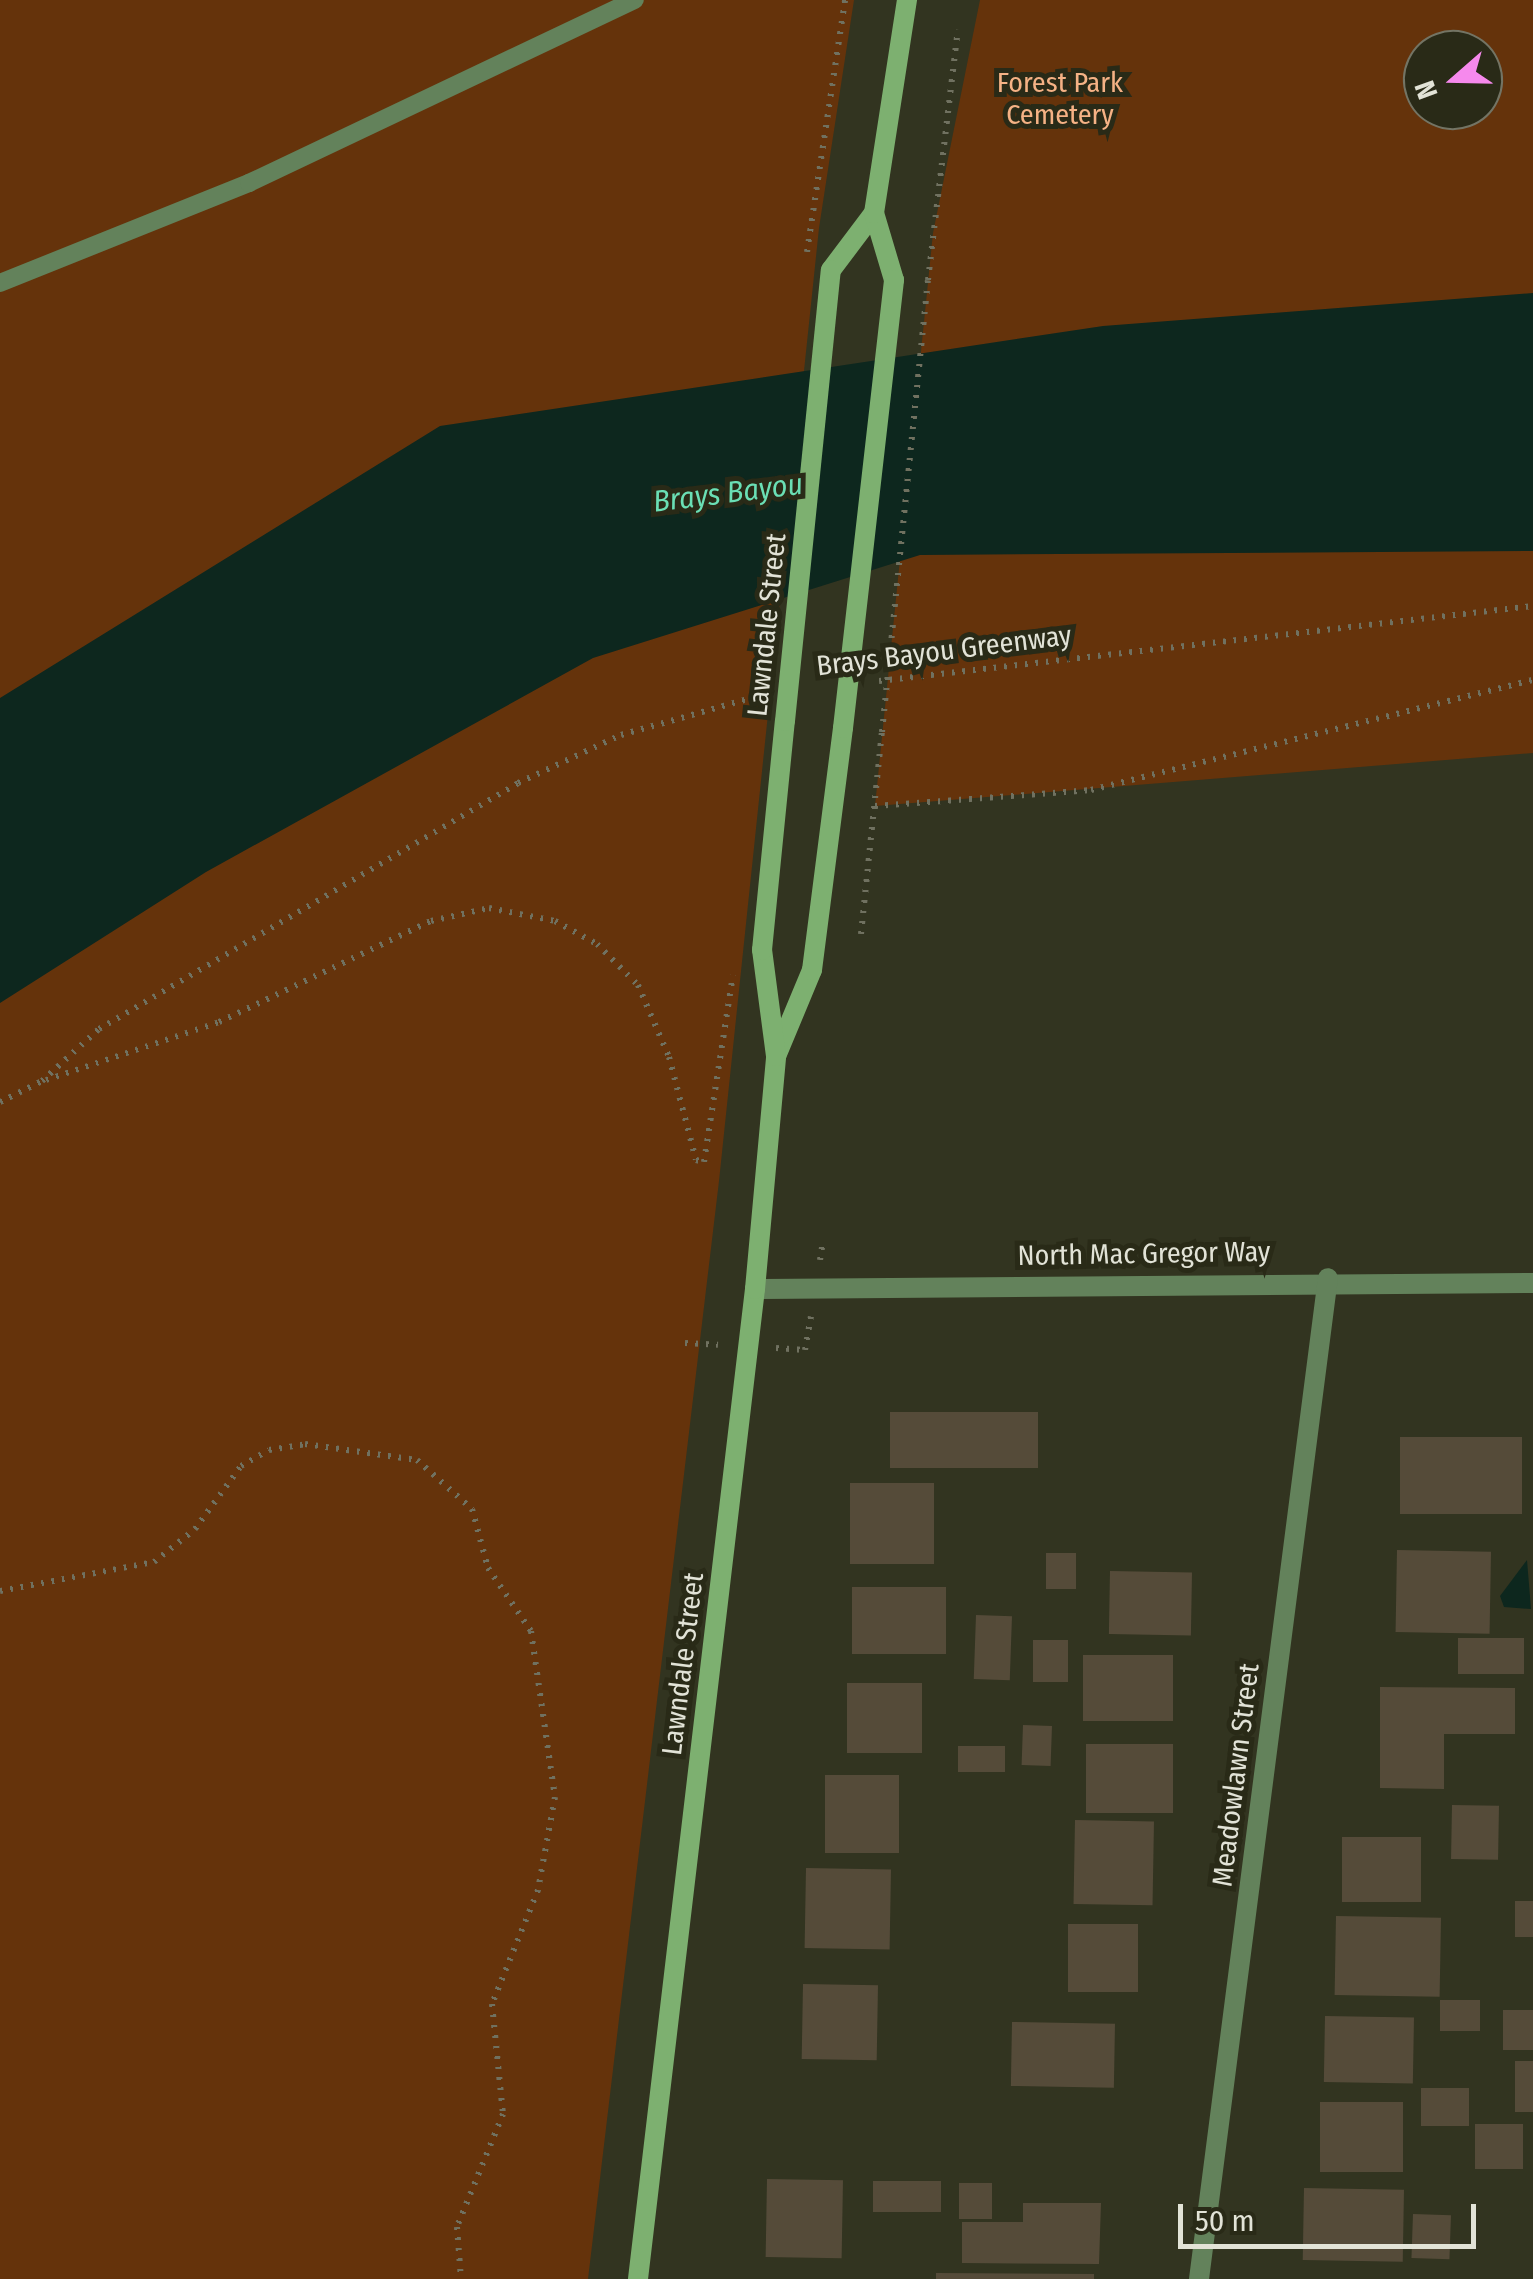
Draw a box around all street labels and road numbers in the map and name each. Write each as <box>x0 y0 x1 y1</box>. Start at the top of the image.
street label: Lawndale Street <box>741 532 793 718</box>
street label: Brays Bayou Greenway <box>815 619 1073 683</box>
street label: North Mac Gregor Way <box>1017 1235 1271 1273</box>
street label: Lawndale Street <box>655 1571 711 1757</box>
street label: Meadowlawn Street <box>1206 1661 1266 1889</box>

